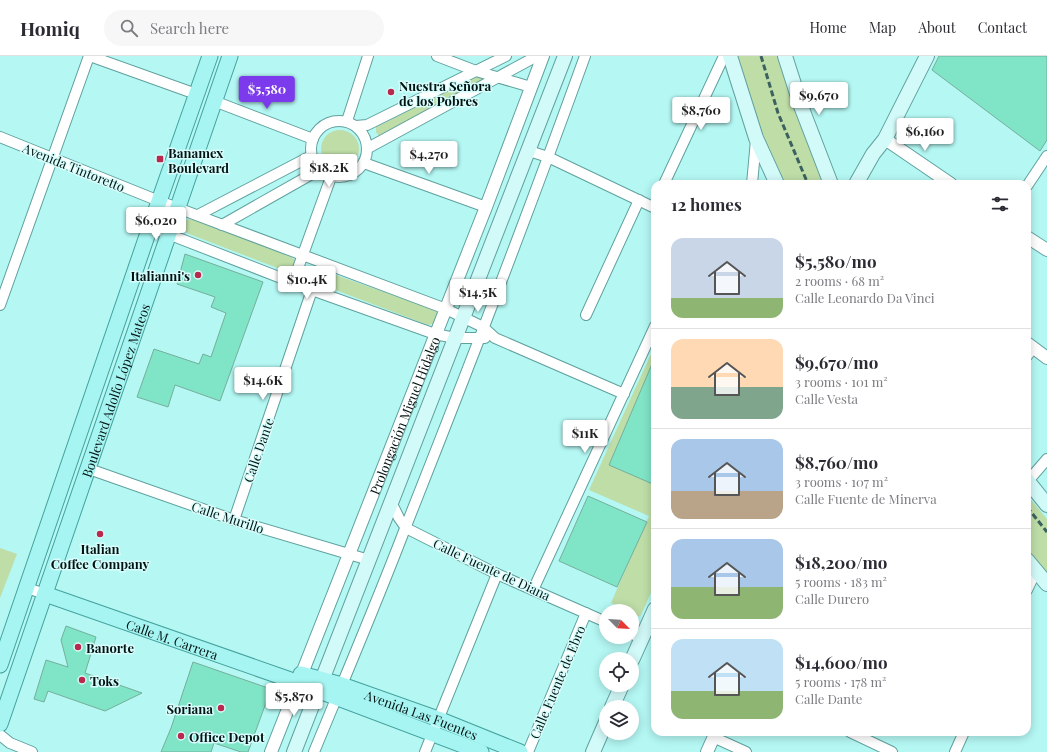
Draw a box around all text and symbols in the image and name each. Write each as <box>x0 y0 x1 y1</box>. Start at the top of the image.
search box <box>104 10 384 46</box>
text: Homiq <box>20 15 80 41</box>
icon: search <box>118 17 140 39</box>
text: Search here <box>150 18 229 38</box>
text: Home <box>809 18 847 37</box>
text: Map <box>869 18 896 37</box>
text: About <box>918 18 956 37</box>
text: Contact <box>978 18 1027 37</box>
pin: $5,580 <box>234 76 300 110</box>
place label: Nuestra Señora de los Pobres <box>399 77 491 109</box>
text: $5,580 <box>248 80 286 97</box>
pin: $9,670 <box>786 82 852 116</box>
text: $9,670 <box>799 86 839 103</box>
marker: Nuestra Señora de los Pobres <box>386 87 396 97</box>
pin: $8,760 <box>668 97 734 131</box>
text: $8,760 <box>681 101 721 118</box>
pin: $6,160 <box>892 118 958 152</box>
text: $6,160 <box>906 122 944 139</box>
street label: Avenida Tintoretto <box>20 138 128 195</box>
pin: $4,270 <box>396 141 462 175</box>
place label: Banamex Boulevard <box>168 144 229 176</box>
text: $4,270 <box>410 145 448 162</box>
marker: Banamex Boulevard <box>155 154 165 164</box>
pin: $18.2K <box>296 154 362 188</box>
text: $18.2K <box>309 158 349 175</box>
text: 12 homes <box>671 193 742 215</box>
icon: filters <box>989 193 1011 215</box>
pin: $6,020 <box>123 207 189 241</box>
text: $6,020 <box>135 211 177 228</box>
text: $5,580/mo <box>795 250 876 272</box>
icon: home <box>703 254 751 302</box>
pin: $10.4K <box>274 266 340 300</box>
place label: Italianni's <box>130 267 190 284</box>
marker: Italianni's <box>193 270 203 280</box>
text: $10.4K <box>287 270 327 287</box>
text: 2 rooms · 68 m² <box>795 272 884 289</box>
pin: $14.5K <box>445 279 511 313</box>
text: $14.5K <box>459 283 497 300</box>
text: Calle Leonardo Da Vinci <box>795 289 935 306</box>
street label: Boulevard Adolfo López Mateos <box>77 301 153 479</box>
street label: Prolongación Miguel Hidalgo <box>365 334 443 497</box>
text: $9,670/mo <box>795 351 878 373</box>
icon: home <box>703 355 751 403</box>
pin: $14.6K <box>230 367 296 401</box>
text: $14.6K <box>243 371 283 388</box>
text: 3 rooms · 101 m² <box>795 373 888 390</box>
text: Calle Vesta <box>795 390 858 407</box>
street label: Calle Dante <box>239 415 277 485</box>
pin: $11K <box>561 420 609 454</box>
text: $11K <box>572 424 598 441</box>
text: $8,760/mo <box>795 451 878 473</box>
icon: home <box>703 455 751 503</box>
text: 3 rooms · 107 m² <box>795 473 888 490</box>
text: Calle Fuente de Minerva <box>795 490 937 507</box>
street label: Calle Murillo <box>190 497 266 537</box>
marker: Italian Coffee Company <box>95 529 105 539</box>
street label: Calle Fuente de Diana <box>431 534 554 604</box>
place label: Italian Coffee Company <box>51 540 150 572</box>
text: $18,200/mo <box>795 551 887 573</box>
icon: home <box>703 555 751 603</box>
text: 5 rooms · 183 m² <box>795 573 887 590</box>
text: Calle Durero <box>795 590 869 607</box>
north arrow <box>599 604 639 644</box>
map controls <box>599 604 639 740</box>
street label: Calle M. Carrera <box>124 615 221 663</box>
street label: Calle Fuente de Ebro <box>525 623 589 741</box>
place label: Banorte <box>86 639 134 656</box>
marker: Banorte <box>73 642 83 652</box>
text: $14,600/mo <box>795 651 888 673</box>
button: locate <box>599 652 639 692</box>
icon: home <box>703 655 751 703</box>
place label: Toks <box>90 672 119 689</box>
text: 5 rooms · 178 m² <box>795 673 887 690</box>
marker: Toks <box>77 675 87 685</box>
pin: $5,870 <box>261 683 327 717</box>
street label: Avenida Las Fuentes <box>362 685 481 743</box>
text: $5,870 <box>275 687 313 704</box>
text: Calle Dante <box>795 690 862 707</box>
place label: Soriana <box>166 700 213 717</box>
button: layers <box>599 700 639 740</box>
marker: Soriana <box>216 703 226 713</box>
place label: Office Depot <box>189 728 265 745</box>
marker: Office Depot <box>176 731 186 741</box>

